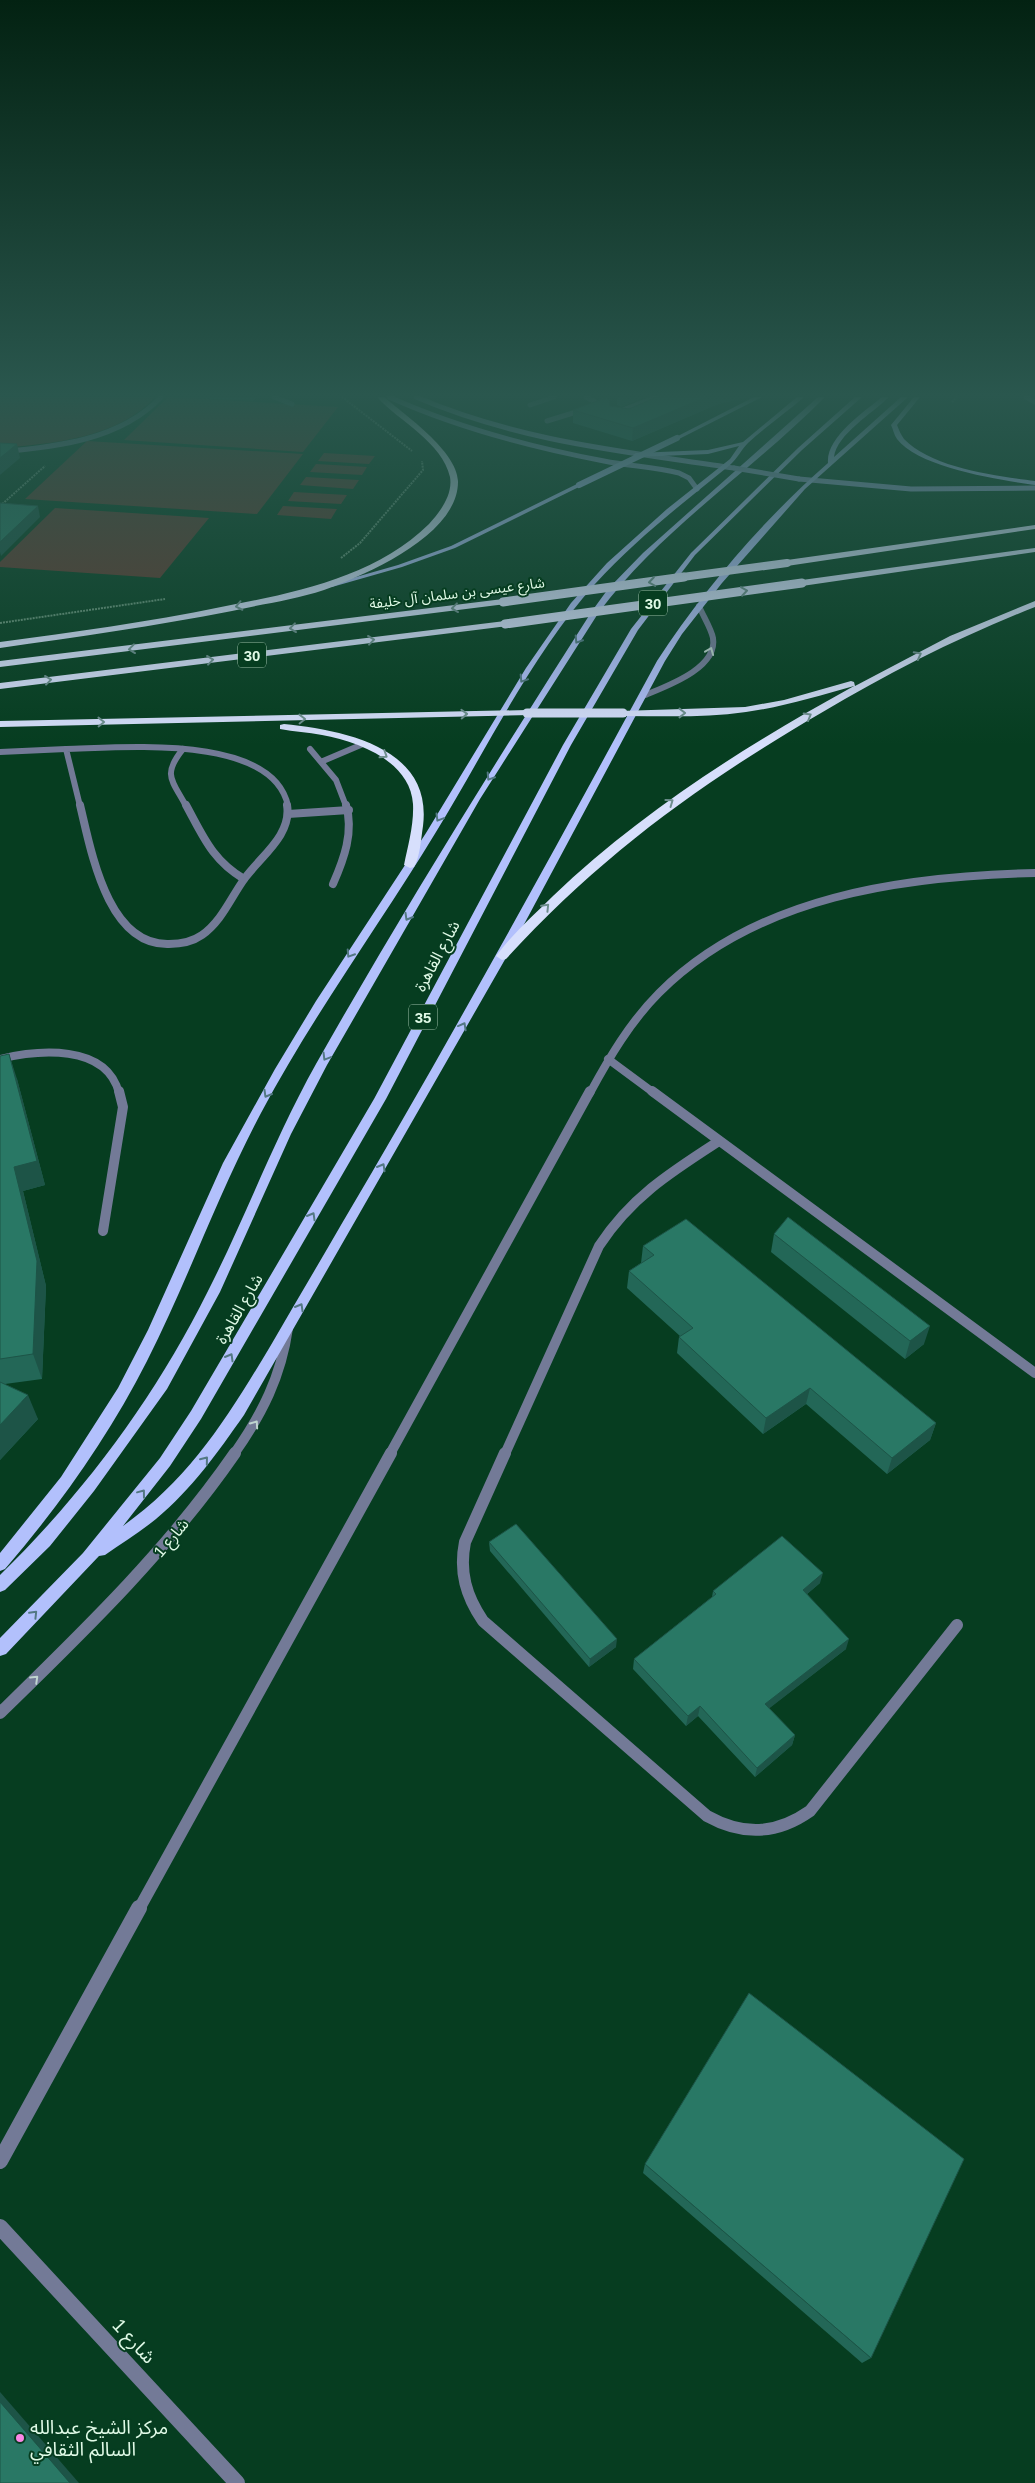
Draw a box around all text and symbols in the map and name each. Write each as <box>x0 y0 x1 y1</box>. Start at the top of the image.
street label: شارع عيسى بن سلمان آل خليفة <box>368 574 546 615</box>
one-way arrow <box>648 576 657 586</box>
one-way arrow <box>740 586 748 597</box>
road number: 30 <box>639 590 667 616</box>
one-way arrow <box>234 601 243 611</box>
one-way arrow <box>450 602 458 613</box>
one-way arrow <box>289 622 297 633</box>
one-way arrow <box>367 635 375 646</box>
one-way arrow <box>575 635 584 644</box>
road number: 30 <box>238 642 266 668</box>
one-way arrow <box>128 643 136 654</box>
one-way arrow <box>704 647 714 656</box>
one-way arrow <box>912 651 921 661</box>
one-way arrow <box>206 655 214 666</box>
one-way arrow <box>520 674 530 683</box>
one-way arrow <box>45 675 53 686</box>
one-way arrow <box>678 708 686 718</box>
one-way arrow <box>461 709 469 720</box>
one-way arrow <box>803 712 812 722</box>
one-way arrow <box>298 713 306 724</box>
one-way arrow <box>98 717 105 727</box>
one-way arrow <box>379 749 388 759</box>
one-way arrow <box>487 771 496 781</box>
one-way arrow <box>665 799 674 808</box>
one-way arrow <box>435 812 445 821</box>
one-way arrow <box>540 903 549 912</box>
one-way arrow <box>404 912 414 921</box>
street label: شارع القاهرة <box>411 918 466 996</box>
one-way arrow <box>346 948 356 957</box>
road number: 35 <box>409 1004 437 1030</box>
one-way arrow <box>456 1022 466 1031</box>
one-way arrow <box>322 1052 332 1061</box>
one-way arrow <box>264 1088 274 1097</box>
one-way arrow <box>375 1163 385 1172</box>
one-way arrow <box>305 1213 315 1222</box>
street label: شارع القاهرة <box>212 1271 269 1349</box>
one-way arrow <box>294 1303 304 1312</box>
one-way arrow <box>224 1353 234 1362</box>
one-way arrow <box>249 1420 258 1430</box>
one-way arrow <box>199 1456 208 1465</box>
one-way arrow <box>136 1490 144 1499</box>
street label: شارع 1 <box>150 1515 195 1563</box>
one-way arrow <box>28 1611 37 1620</box>
one-way arrow <box>29 1676 38 1685</box>
street label: شارع 1 <box>106 2314 160 2370</box>
place label: مركز الشيخ عبدالله السالم الثقافي <box>30 2417 168 2464</box>
marker: مركز الشيخ عبدالله السالم الثقافي <box>14 2432 26 2444</box>

